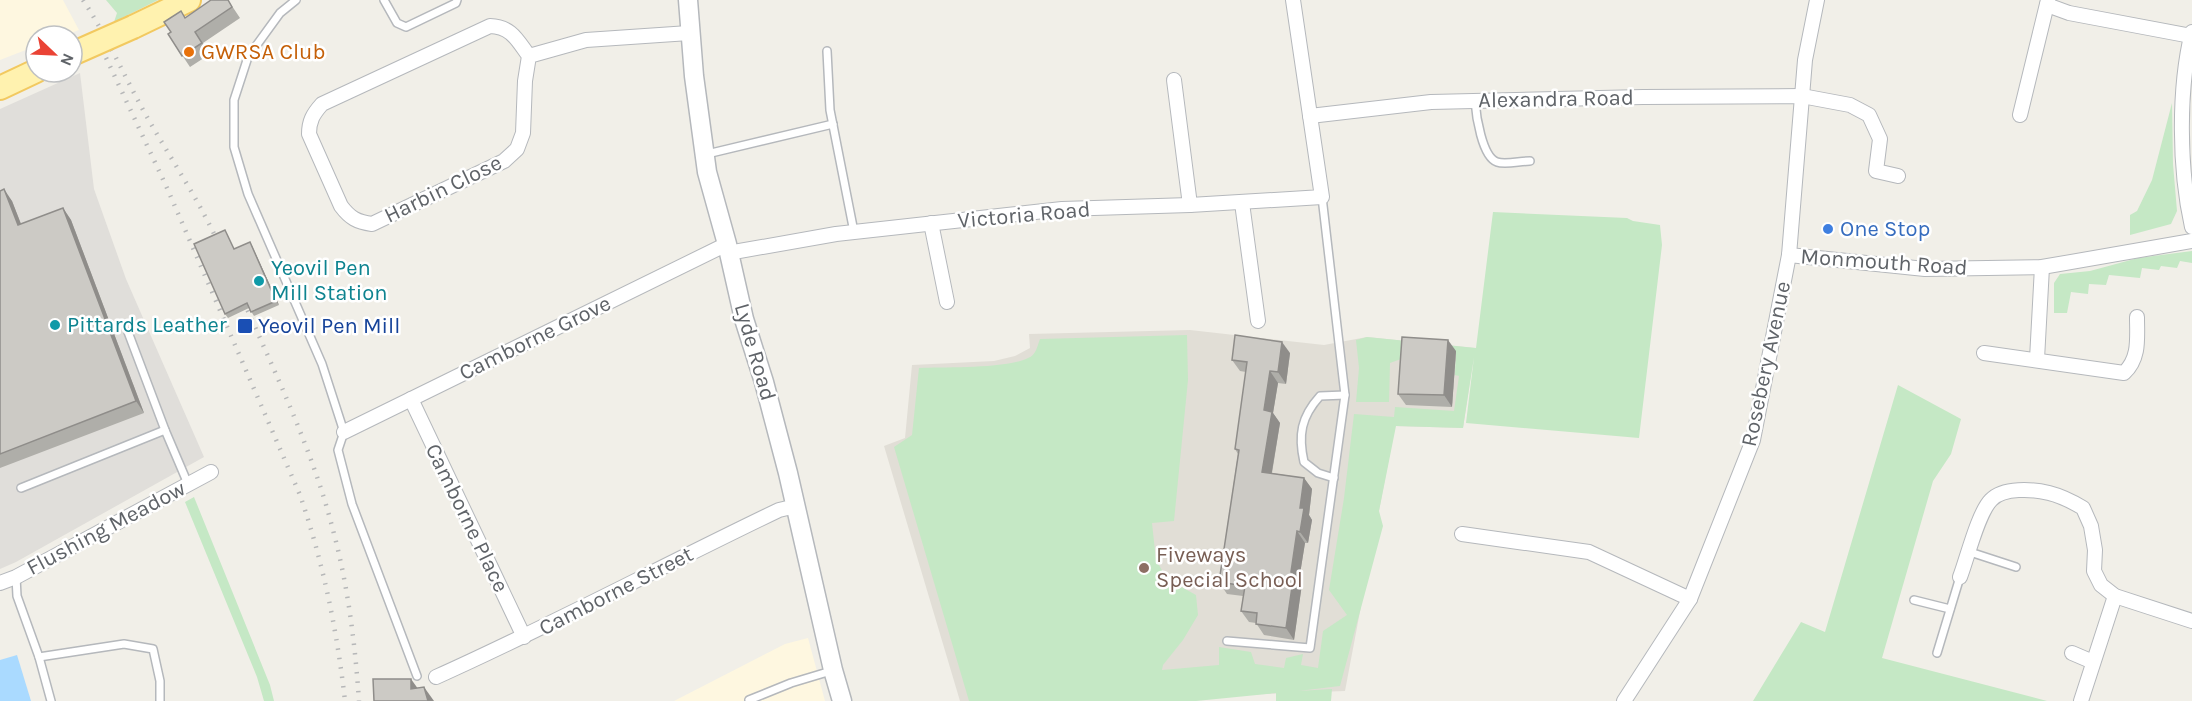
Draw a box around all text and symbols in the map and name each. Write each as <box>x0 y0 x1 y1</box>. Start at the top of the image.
north arrow <box>24 24 84 84</box>
place label: GWRSA Club <box>201 39 325 65</box>
marker: GWRSA Club <box>182 45 196 59</box>
text: N <box>56 51 78 69</box>
street label: Alexandra Road <box>1478 85 1634 113</box>
street label: Harbin Close <box>380 149 506 229</box>
street label: Victoria Road <box>957 196 1091 234</box>
place label: One Stop <box>1840 216 1930 242</box>
marker: One Stop <box>1821 222 1835 236</box>
street label: Monmouth Road <box>1800 243 1968 281</box>
place label: Yeovil Pen Mill Station <box>271 255 388 306</box>
marker: Yeovil Pen Mill Station <box>252 274 266 288</box>
street label: Rosebery Avenue <box>1736 279 1796 449</box>
street label: Camborne Grove <box>455 290 615 386</box>
street label: Lyde Road <box>729 300 781 404</box>
place label: Pittards Leather <box>67 312 227 338</box>
place label: Yeovil Pen Mill <box>258 313 400 339</box>
marker: Yeovil Pen Mill <box>236 317 254 335</box>
marker: Pittards Leather <box>48 318 62 332</box>
street label: Camborne Place <box>420 439 514 597</box>
street label: Flushing Meadow <box>22 475 190 581</box>
street label: Camborne Street <box>535 541 697 641</box>
place label: Fiveways Special School <box>1156 542 1303 593</box>
marker: Fiveways Special School <box>1137 561 1151 575</box>

